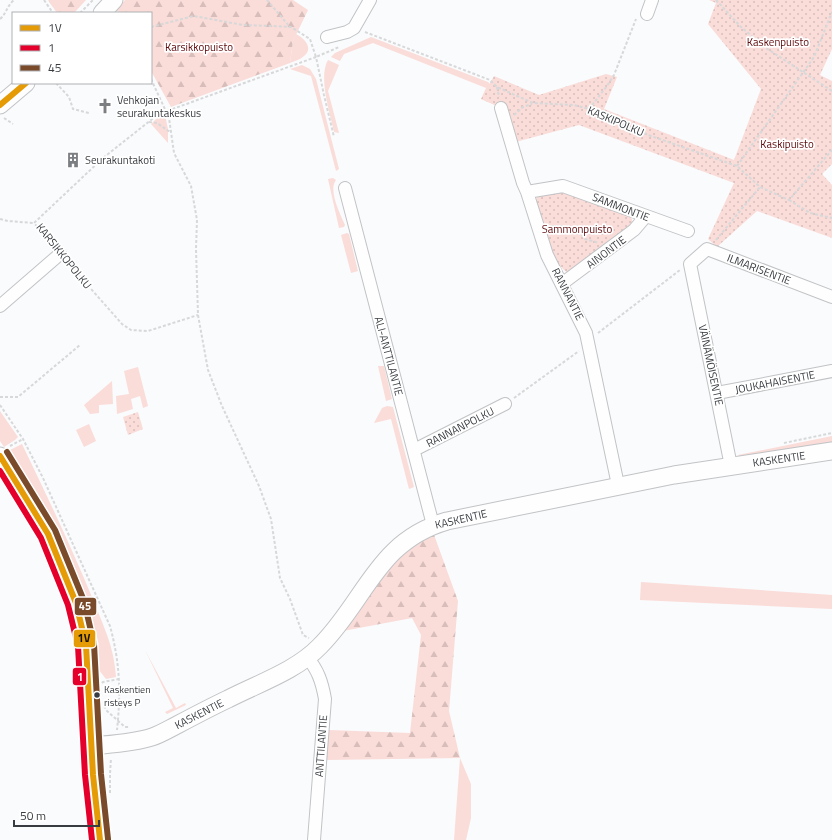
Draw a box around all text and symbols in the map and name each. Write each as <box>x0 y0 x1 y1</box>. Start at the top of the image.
legend <box>12 12 152 84</box>
text: 1V <box>48 18 62 37</box>
park label: Kaskenpuisto <box>747 34 809 50</box>
text: 1 <box>48 38 55 57</box>
park label: Karsikkopuisto <box>165 39 233 55</box>
text: 45 <box>48 58 62 77</box>
place label: Vehkojan seurakuntakeskus <box>117 92 201 121</box>
church icon: Vehkojan seurakuntakeskus <box>96 97 114 115</box>
street label: KASKIPOLKU <box>585 102 647 140</box>
park label: Kaskipuisto <box>760 136 814 152</box>
building icon: Seurakuntakoti <box>64 151 82 169</box>
place label: Seurakuntakoti <box>85 152 155 168</box>
street label: SAMMONTIE <box>590 189 652 225</box>
street label: KARSIKKOPOLKU <box>33 220 95 292</box>
park label: Sammonpuisto <box>542 221 612 237</box>
street label: AINONTIE <box>583 232 629 272</box>
street label: ILMARISENTIE <box>725 249 793 289</box>
street label: RANNANTIE <box>548 265 588 323</box>
street label: ALI-ANTTILANTIE <box>371 315 407 397</box>
street label: VÄINÄMÖISENTIE <box>695 323 727 407</box>
street label: JOUKAHAISENTIE <box>734 366 816 398</box>
street label: RANNANPOLKU <box>423 403 497 451</box>
street label: KASKENTIE <box>752 447 806 471</box>
street label: KASKENTIE <box>433 505 489 533</box>
line badge: 45 <box>74 597 97 616</box>
text: 45 <box>79 598 91 614</box>
line badge: 1V <box>73 629 96 648</box>
text: 1V <box>78 630 91 646</box>
line badge: 1 <box>72 667 87 686</box>
text: 1 <box>77 669 83 685</box>
place label: Kaskentien risteys P <box>104 682 151 710</box>
marker: Kaskentien risteys P <box>92 690 102 700</box>
street label: KASKENTIE <box>172 695 226 733</box>
street label: ANTTILANTIE <box>311 714 331 778</box>
scale bar <box>14 802 99 828</box>
text: 50 m <box>20 806 46 825</box>

